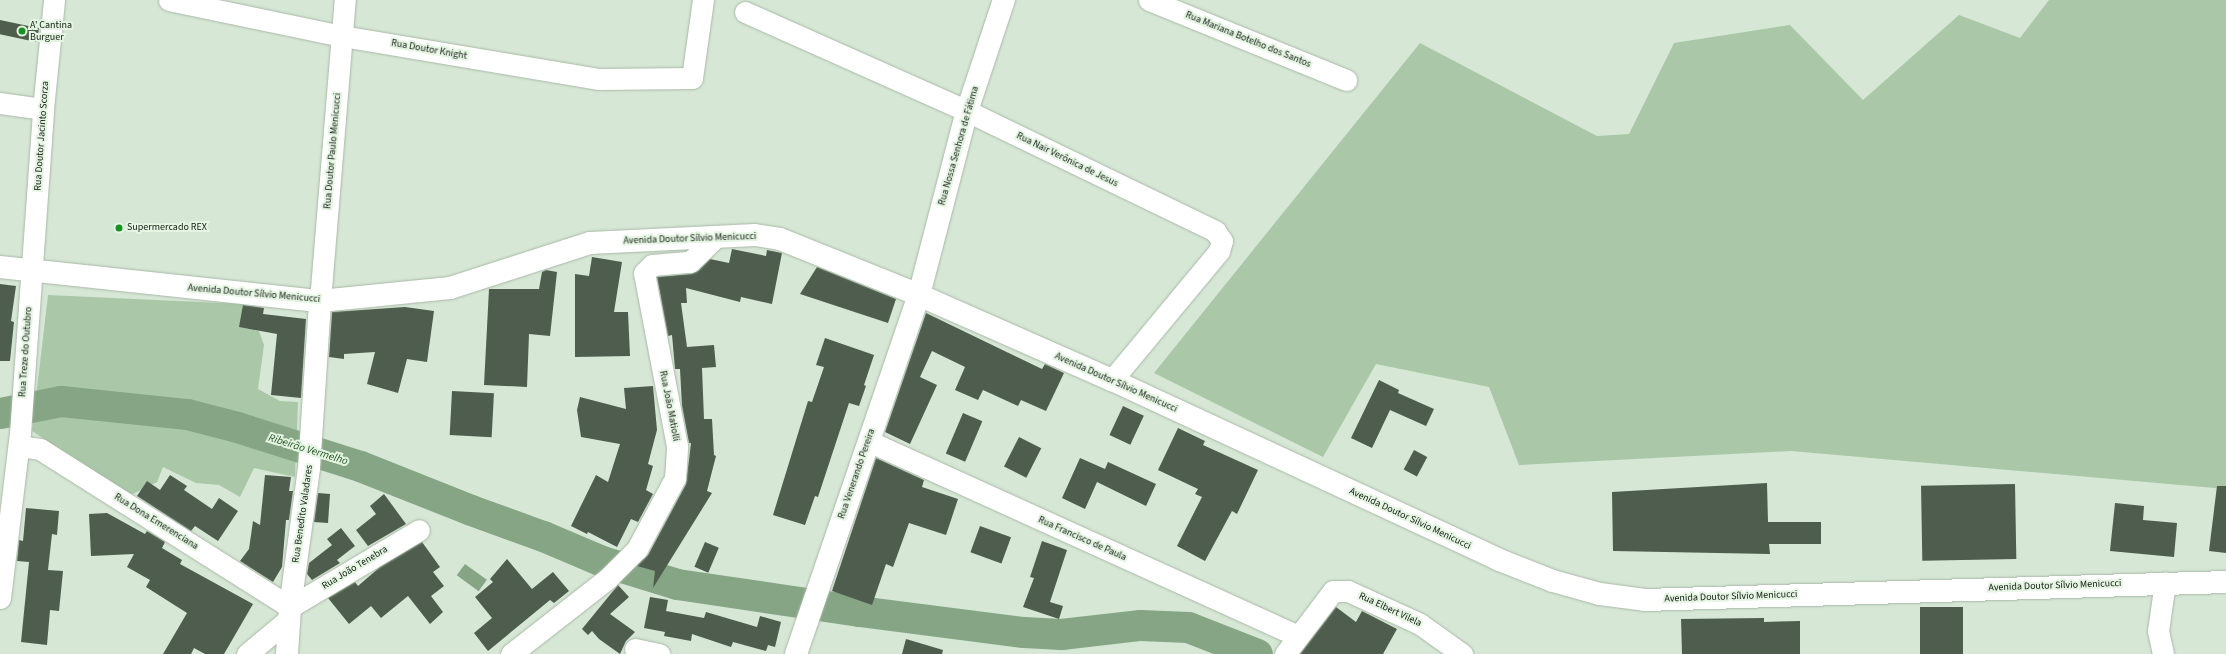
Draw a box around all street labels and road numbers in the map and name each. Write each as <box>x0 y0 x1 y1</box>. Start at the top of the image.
street label: Rua Mariana Botelho dos Santos <box>1183 9 1313 71</box>
street label: Rua Doutor Knight <box>390 37 468 63</box>
street label: Rua Doutor Jacinto Scorza <box>32 81 52 191</box>
street label: Rua Nossa Senhora de Fátima <box>936 85 982 207</box>
street label: Rua Doutor Paulo Menicucci <box>322 92 344 210</box>
street label: Rua Nair Verônica de Jesus <box>1014 130 1120 190</box>
street label: Avenida Doutor Sílvio Menicucci <box>623 231 757 247</box>
street label: Avenida Doutor Sílvio Menicucci <box>187 282 321 306</box>
street label: Rua Treze do Outubro <box>17 306 35 398</box>
street label: Avenida Doutor Sílvio Menicucci <box>1053 350 1179 416</box>
street label: Rua João Matiolli <box>656 370 682 442</box>
street label: Rua Venerando Pereira <box>836 427 878 521</box>
street label: Rua Benedito Valadares <box>290 464 316 564</box>
street label: Avenida Doutor Sílvio Menicucci <box>1347 485 1473 553</box>
street label: Rua Dona Emerenciana <box>112 491 200 553</box>
street label: Rua Francisco de Paula <box>1036 514 1128 564</box>
street label: Rua João Tenebra <box>320 544 390 592</box>
street label: Avenida Doutor Sílvio Menicucci <box>1988 578 2122 594</box>
street label: Avenida Doutor Sílvio Menicucci <box>1664 589 1798 605</box>
street label: Rua Elbert Vilela <box>1357 590 1423 630</box>

